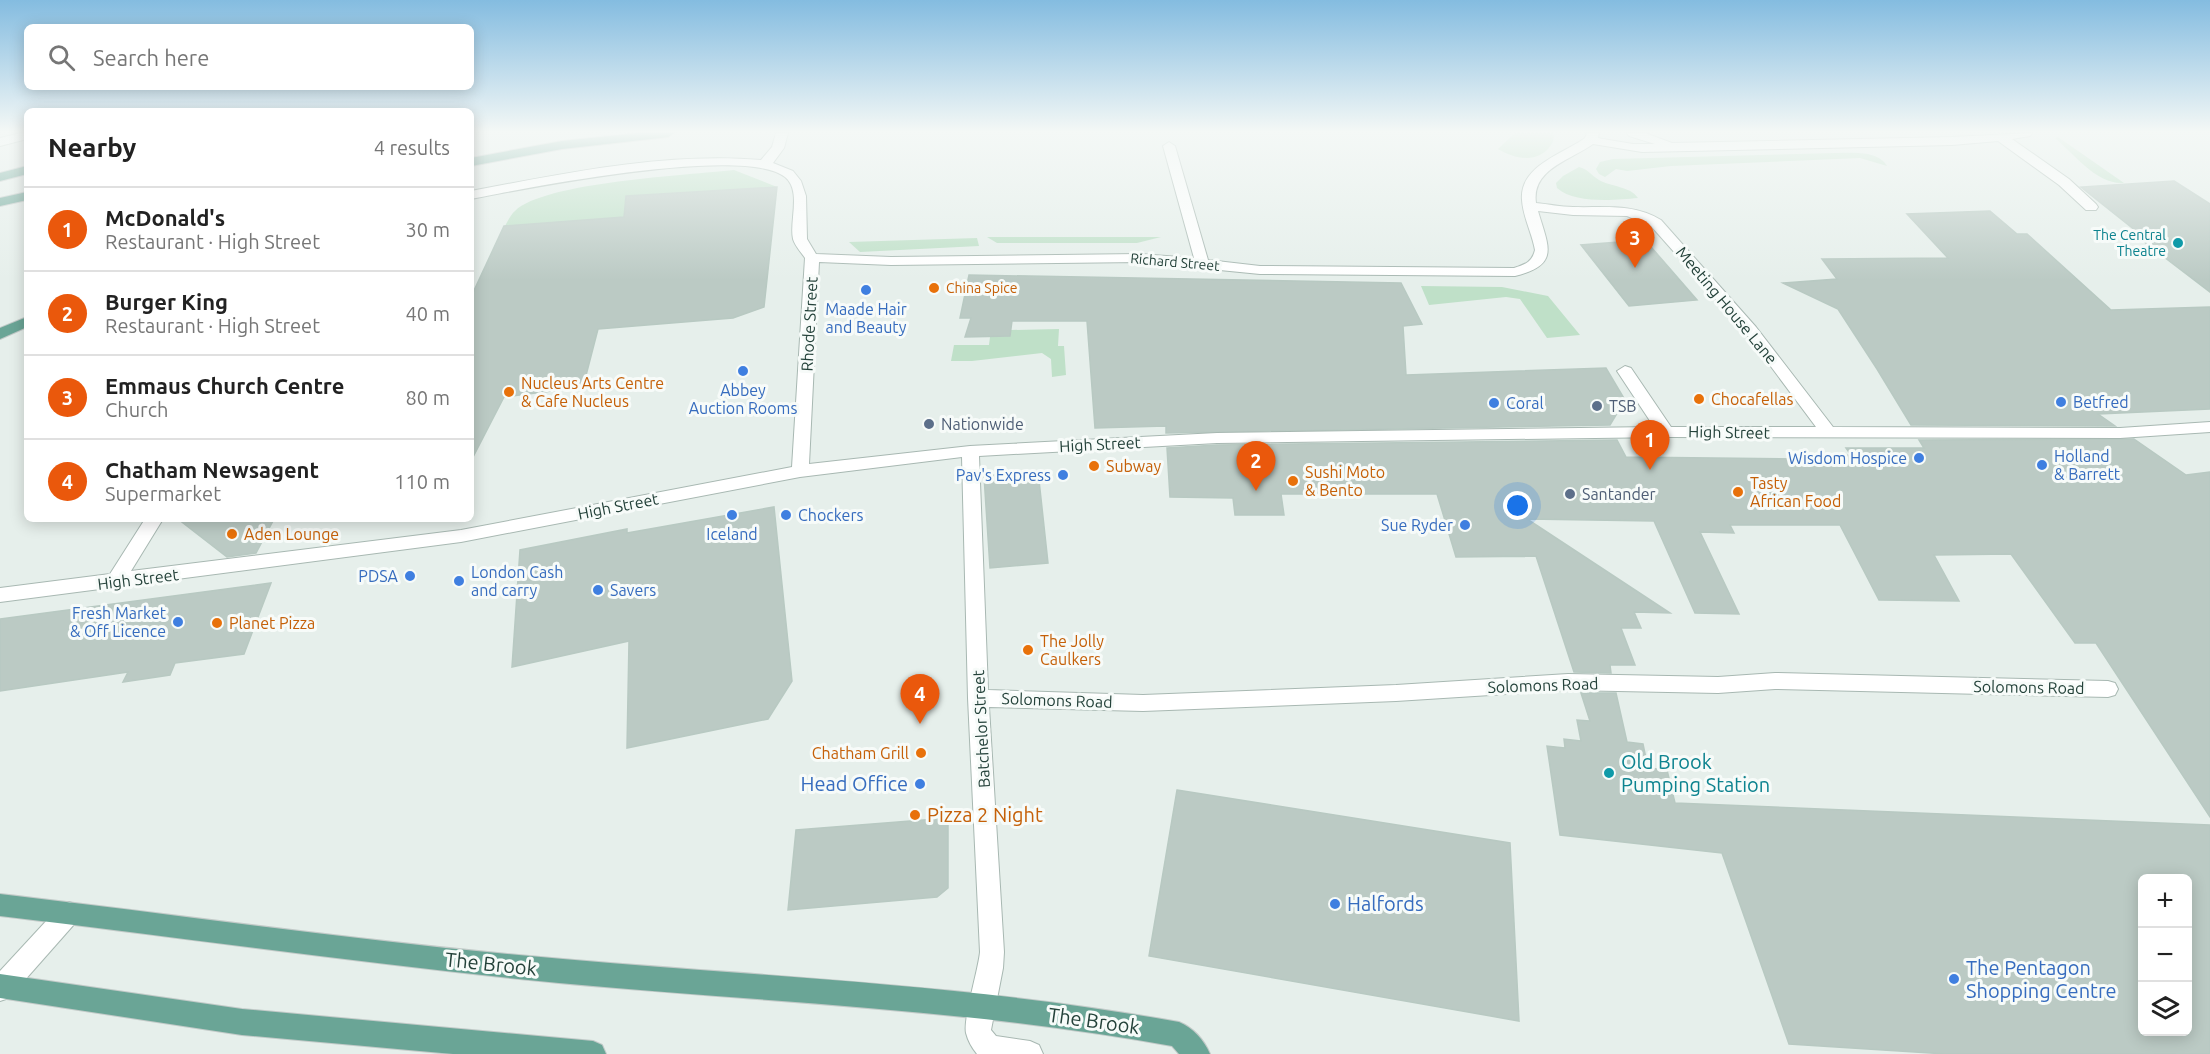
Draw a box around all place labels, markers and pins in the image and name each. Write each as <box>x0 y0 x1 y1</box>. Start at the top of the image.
pin: 3 <box>1616 218 1654 268</box>
place label: The Central Theatre <box>2093 227 2166 259</box>
marker: The Central Theatre <box>2171 236 2185 250</box>
place label: China Spice <box>946 280 1018 296</box>
marker: China Spice <box>927 281 941 295</box>
marker: Maade Hair and Beauty <box>859 283 873 297</box>
place label: Maade Hair and Beauty <box>825 300 907 336</box>
marker: Abbey Auction Rooms <box>736 364 750 378</box>
place label: Nucleus Arts Centre & Cafe Nucleus <box>521 374 664 410</box>
place label: Abbey Auction Rooms <box>689 381 797 417</box>
marker: Nucleus Arts Centre & Cafe Nucleus <box>502 385 516 399</box>
place label: Chocafellas <box>1711 390 1793 408</box>
marker: Chocafellas <box>1692 392 1706 406</box>
place label: Betfred <box>2073 393 2129 411</box>
place label: Coral <box>1506 394 1544 412</box>
marker: Betfred <box>2054 395 2068 409</box>
marker: Coral <box>1487 396 1501 410</box>
place label: TSB <box>1609 397 1636 415</box>
marker: TSB <box>1590 399 1604 413</box>
place label: Nationwide <box>941 415 1024 433</box>
marker: Nationwide <box>922 417 936 431</box>
pin: 1 <box>1630 420 1670 470</box>
pin: 2 <box>1236 442 1276 491</box>
place label: Holland & Barrett <box>2054 447 2121 483</box>
place label: Wisdom Hospice <box>1788 449 1907 467</box>
marker: Wisdom Hospice <box>1912 451 1926 465</box>
place label: Subway <box>1106 457 1161 475</box>
marker: Holland & Barrett <box>2035 458 2049 472</box>
marker: Subway <box>1087 459 1101 473</box>
place label: Sushi Moto & Bento <box>1305 463 1385 499</box>
place label: Pav's Express <box>956 466 1051 484</box>
marker: Pav's Express <box>1056 468 1070 482</box>
marker: Sushi Moto & Bento <box>1286 474 1300 488</box>
place label: Tasty African Food <box>1750 474 1841 510</box>
place label: Santander <box>1582 485 1656 503</box>
marker: Tasty African Food <box>1731 485 1745 499</box>
marker: Santander <box>1563 487 1577 501</box>
place label: Chockers <box>798 506 863 524</box>
marker: Iceland <box>725 508 739 522</box>
marker: Chockers <box>779 508 793 522</box>
place label: Sue Ryder <box>1381 516 1453 534</box>
marker: Sue Ryder <box>1458 518 1472 532</box>
place label: Aden Lounge <box>244 525 339 543</box>
place label: Iceland <box>706 525 758 543</box>
marker: Aden Lounge <box>225 527 239 541</box>
place label: London Cash and carry <box>471 563 563 599</box>
place label: PDSA <box>358 567 399 585</box>
marker: PDSA <box>403 569 417 583</box>
marker: London Cash and carry <box>452 574 466 588</box>
place label: Savers <box>610 581 656 599</box>
marker: Savers <box>591 583 605 597</box>
place label: Fresh Market & Off Licence <box>70 604 167 640</box>
place label: Planet Pizza <box>229 614 315 632</box>
marker: Fresh Market & Off Licence <box>171 615 185 629</box>
marker: Planet Pizza <box>210 616 224 630</box>
place label: The Jolly Caulkers <box>1040 632 1104 668</box>
marker: The Jolly Caulkers <box>1021 643 1035 657</box>
pin: 4 <box>900 674 940 724</box>
place label: Chatham Grill <box>812 744 909 762</box>
marker: Chatham Grill <box>914 746 928 760</box>
place label: Old Brook Pumping Station <box>1621 750 1770 796</box>
marker: Old Brook Pumping Station <box>1602 766 1616 780</box>
place label: Head Office <box>801 772 908 795</box>
marker: Head Office <box>913 777 927 791</box>
place label: Pizza 2 Night <box>927 803 1043 826</box>
marker: Pizza 2 Night <box>908 808 922 822</box>
place label: Halfords <box>1347 892 1424 915</box>
marker: Halfords <box>1328 897 1342 911</box>
place label: The Pentagon Shopping Centre <box>1966 956 2117 1002</box>
marker: The Pentagon Shopping Centre <box>1947 972 1961 986</box>

